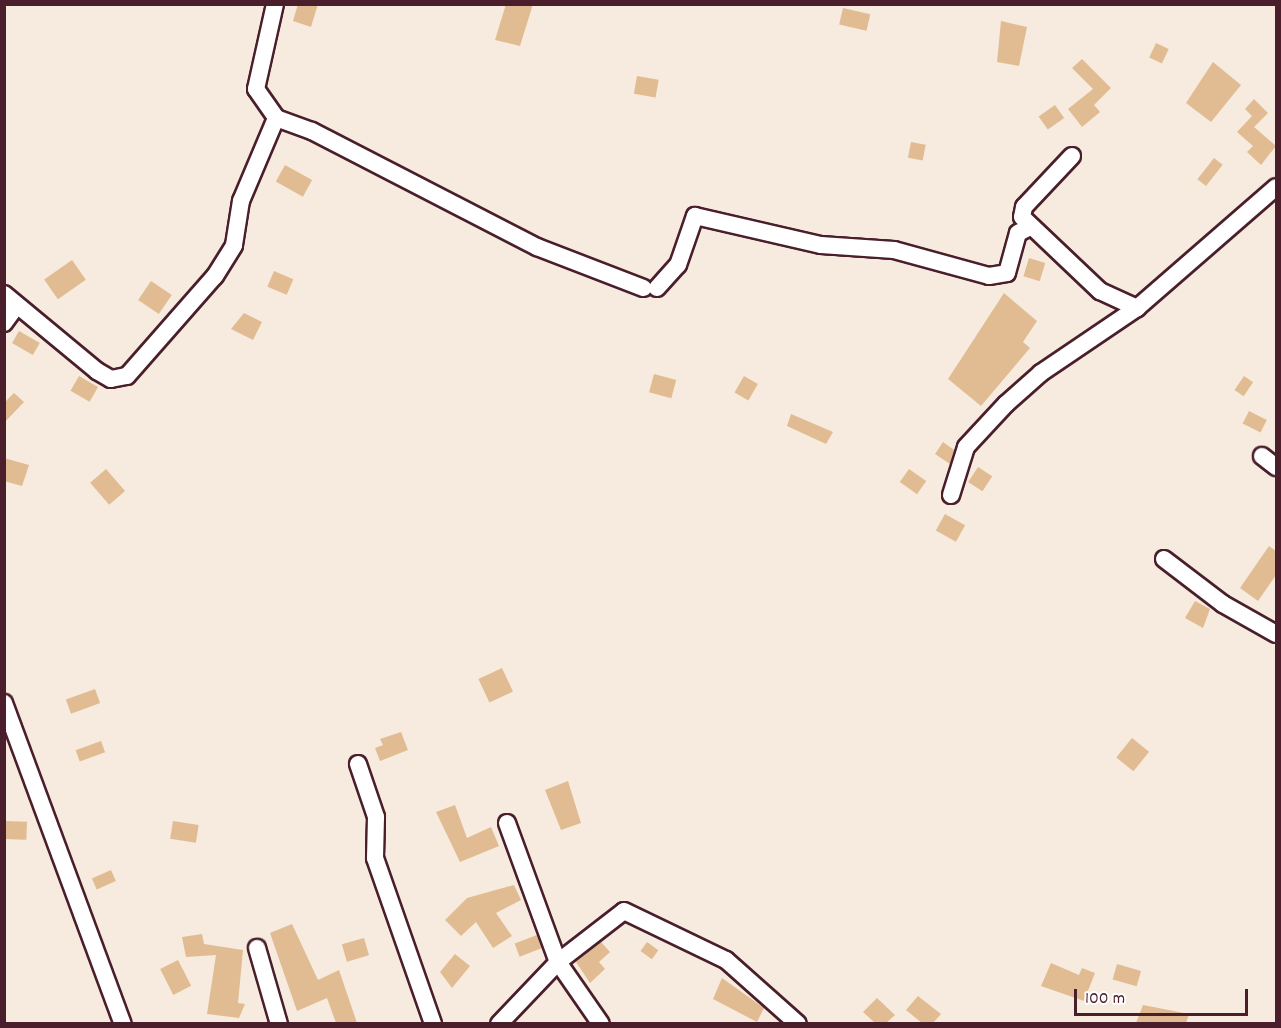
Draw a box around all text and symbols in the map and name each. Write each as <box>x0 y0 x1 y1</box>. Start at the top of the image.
scale bar <box>1077 977 1251 1015</box>
text: 100 m <box>1085 987 1125 1012</box>

